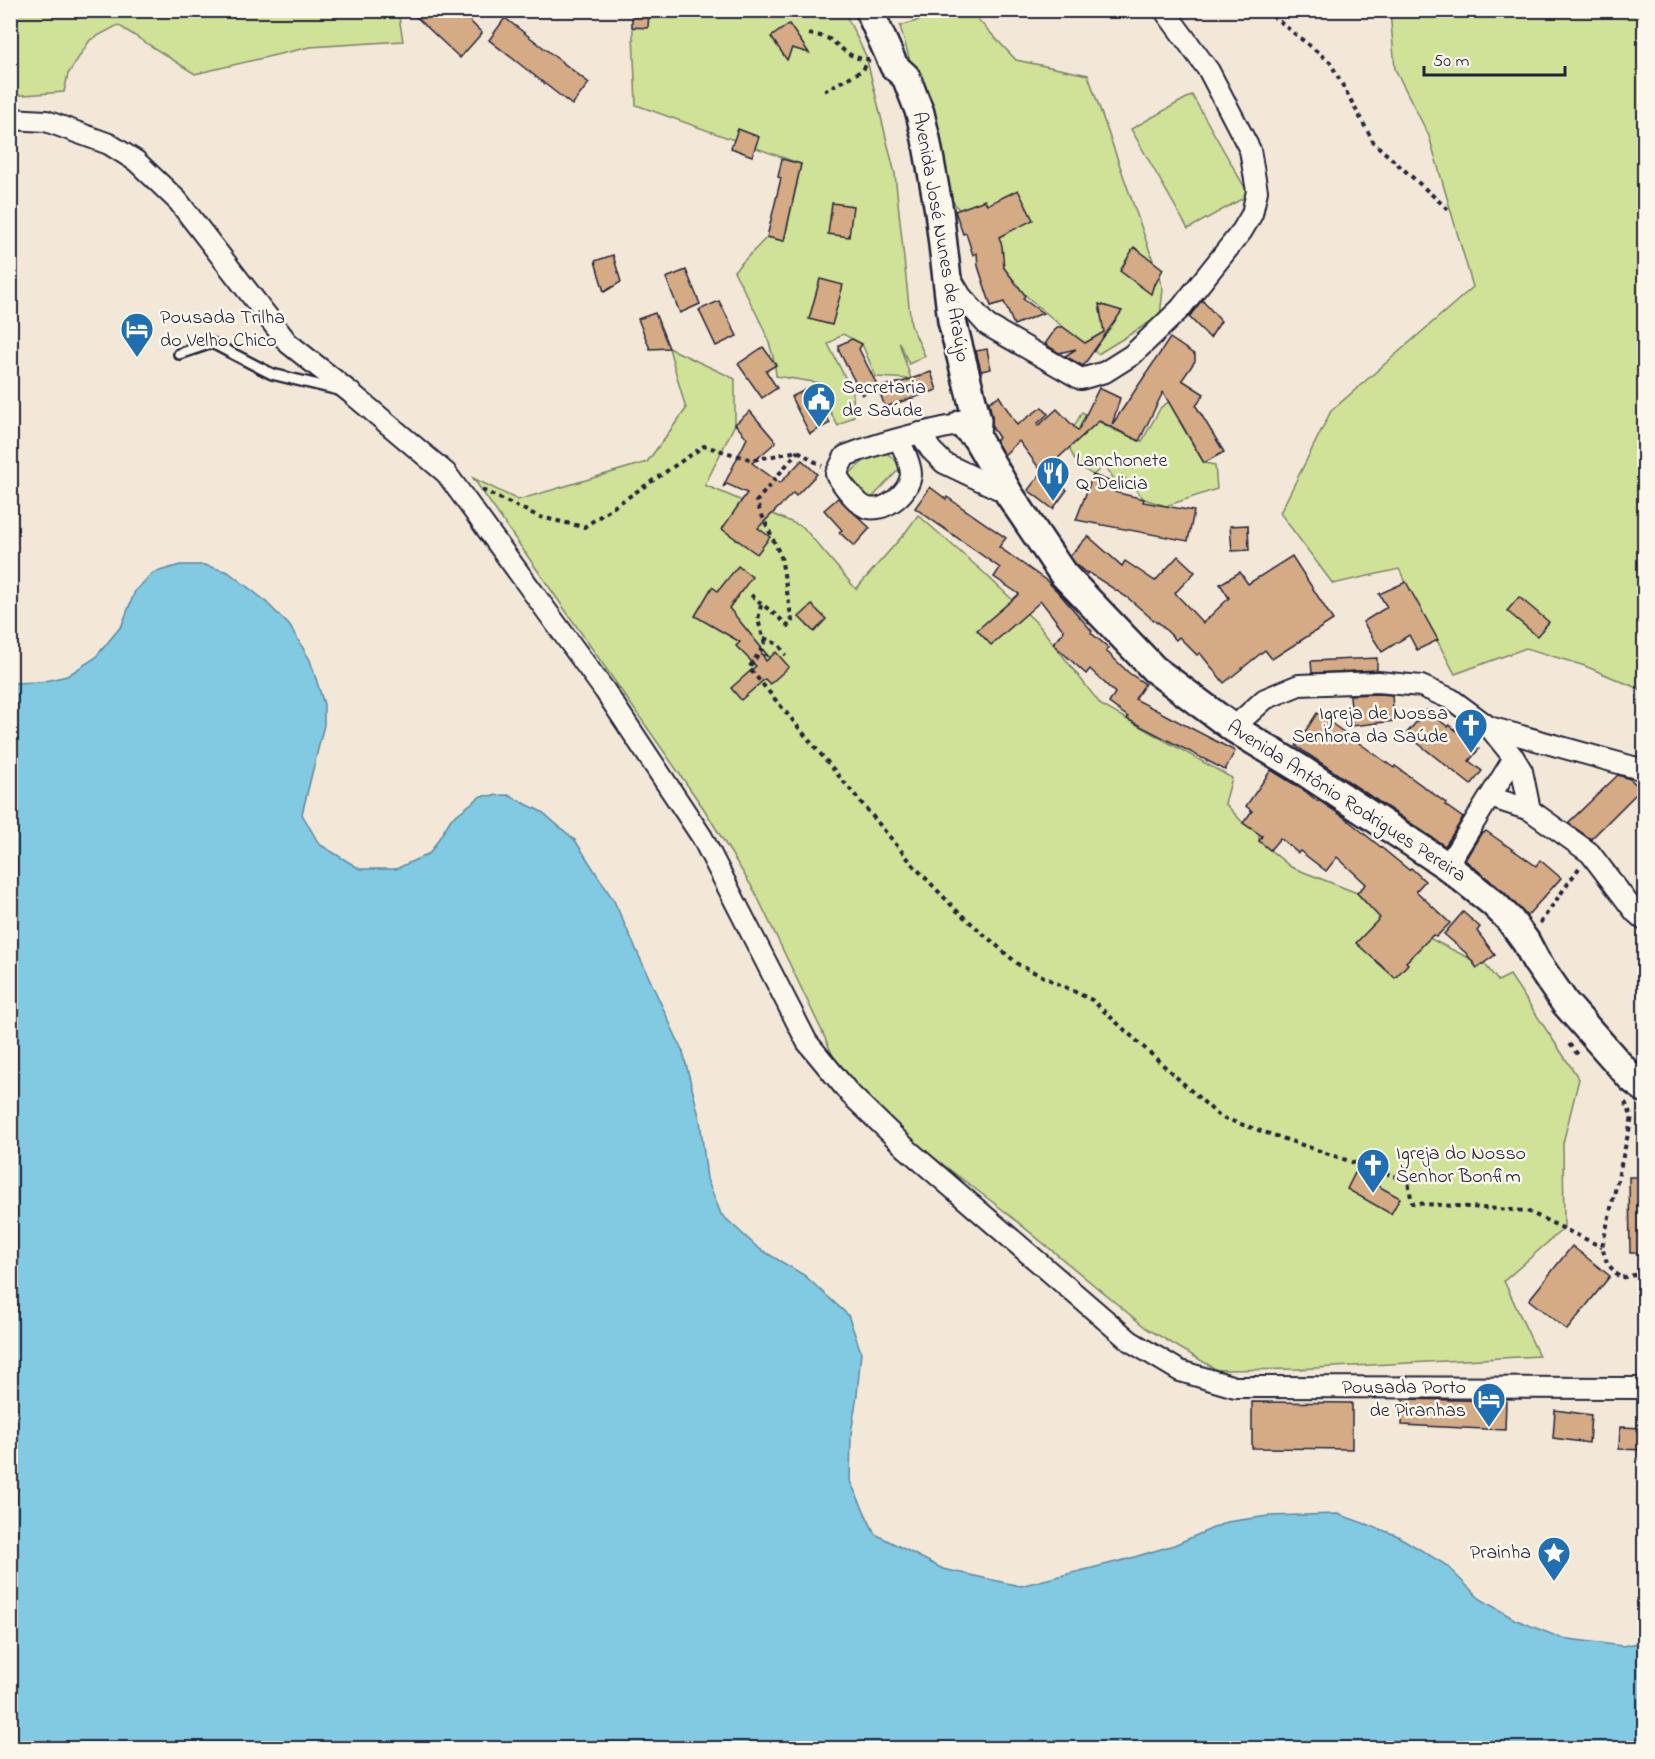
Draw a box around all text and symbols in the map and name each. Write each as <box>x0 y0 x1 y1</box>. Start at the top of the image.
scale bar <box>1424 39 1565 77</box>
text: 50 m <box>1433 49 1470 75</box>
street label: Avenida José Nunes de Araújo <box>904 110 976 364</box>
place label: Pousada Trilha do Velho Chico <box>160 304 285 356</box>
hotel icon: Pousada Trilha do Velho Chico <box>119 311 155 358</box>
place label: Secretaria de Saúde <box>842 374 926 426</box>
public building icon: Secretaria de Saúde <box>801 381 837 428</box>
place label: Lanchonete Q Delicia <box>1076 447 1167 499</box>
restaurant icon: Lanchonete Q Delicia <box>1035 455 1071 502</box>
place label: Igreja de Nossa Senhora da Saúde <box>1292 700 1448 752</box>
church icon: Igreja de Nossa Senhora da Saúde <box>1453 707 1489 754</box>
street label: Avenida Antônio Rodrigues Pereira <box>1220 713 1471 891</box>
place label: Igreja do Nosso Senhor Bonfim <box>1396 1140 1526 1192</box>
church icon: Igreja do Nosso Senhor Bonfim <box>1355 1147 1391 1194</box>
place label: Pousada Porto de Piranhas <box>1342 1374 1466 1426</box>
hotel icon: Pousada Porto de Piranhas <box>1471 1381 1507 1428</box>
place icon: Prainha <box>1536 1535 1572 1582</box>
place label: Prainha <box>1470 1539 1531 1568</box>

